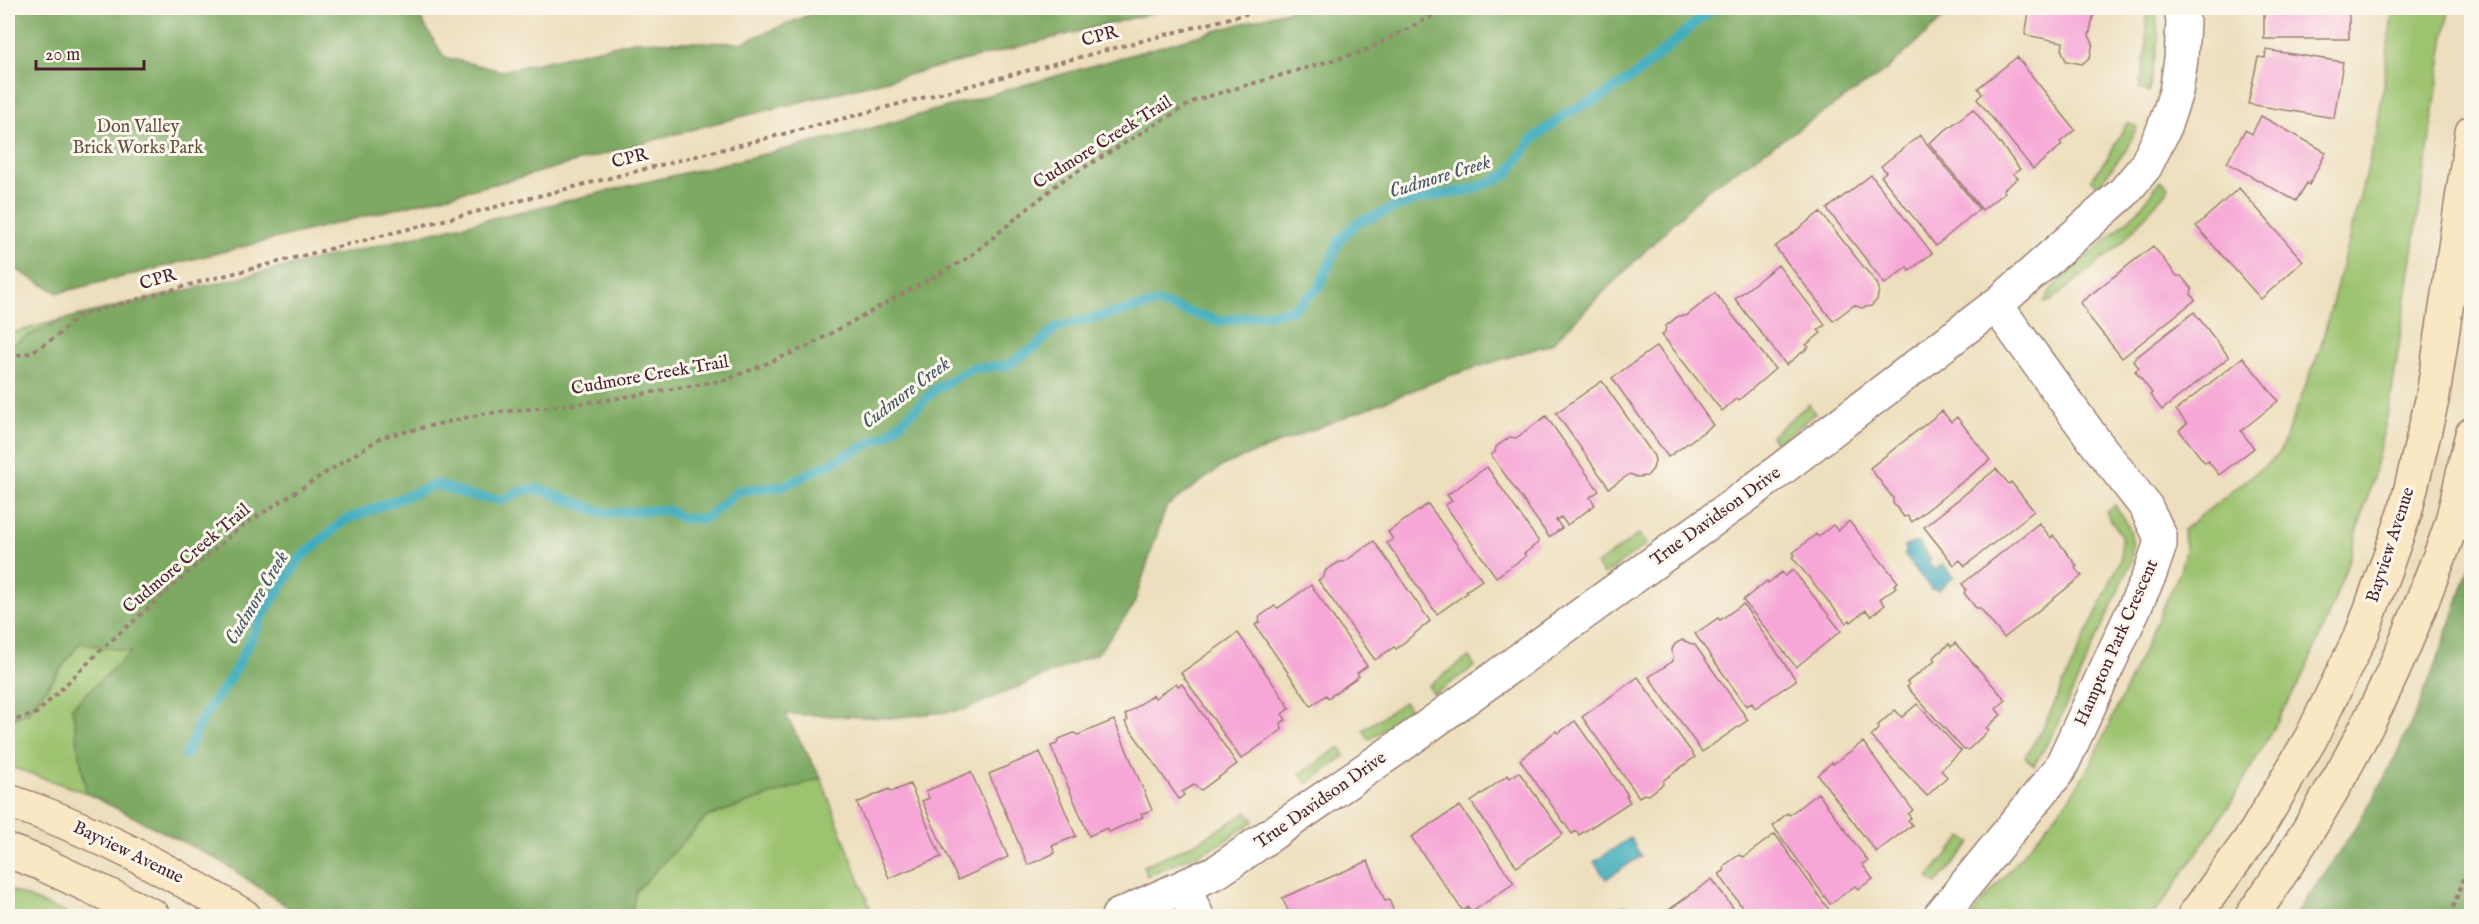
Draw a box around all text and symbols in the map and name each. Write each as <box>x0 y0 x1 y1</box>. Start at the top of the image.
street label: CPR <box>1079 21 1122 53</box>
scale bar <box>36 33 144 71</box>
text: 20 m <box>45 44 80 67</box>
street label: Cudmore Creek Trail <box>1029 91 1177 195</box>
park label: Don Valley Brick Works Park <box>72 116 204 160</box>
street label: CPR <box>609 143 652 175</box>
water label: Cudmore Creek <box>1386 150 1494 204</box>
street label: CPR <box>137 263 180 296</box>
street label: Cudmore Creek Trail <box>569 351 731 401</box>
water label: Cudmore Creek <box>857 352 955 434</box>
street label: True Davidson Drive <box>1646 462 1786 572</box>
street label: Bayview Avenue <box>2362 484 2420 606</box>
street label: Cudmore Creek Trail <box>119 499 256 619</box>
water label: Cudmore Creek <box>219 547 295 649</box>
street label: Hampton Park Crescent <box>2070 556 2164 730</box>
street label: True Davidson Drive <box>1251 747 1391 855</box>
street label: Bayview Avenue <box>69 816 187 890</box>

